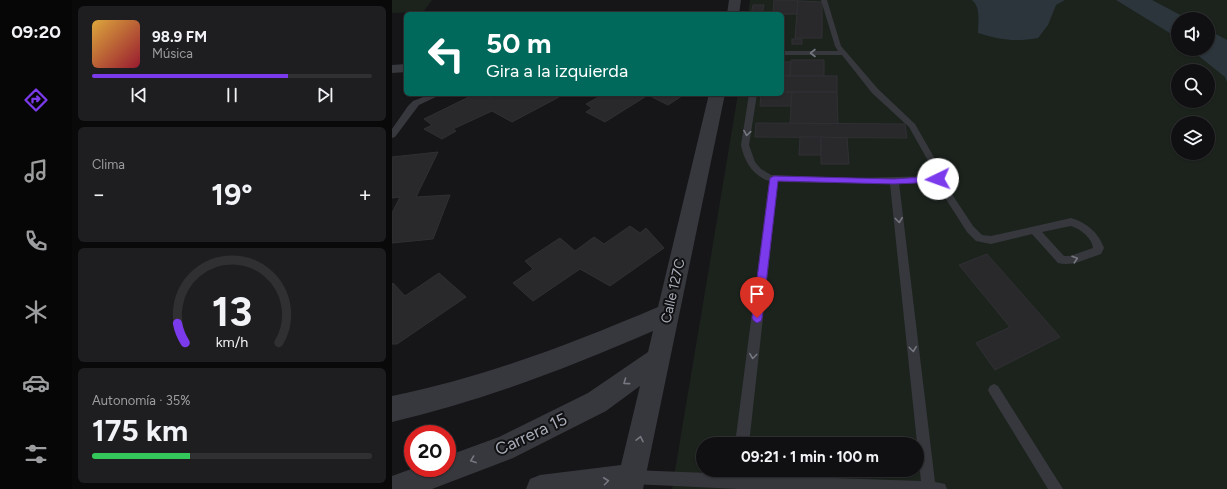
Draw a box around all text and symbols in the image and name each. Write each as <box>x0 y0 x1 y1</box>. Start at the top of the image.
map controls <box>1171 12 1215 160</box>
button: sound <box>1171 12 1215 56</box>
text: 09:20 <box>11 21 61 43</box>
text: 50 m <box>486 26 552 60</box>
text: 98.9 FM <box>152 28 207 46</box>
icon: left <box>420 28 472 80</box>
text: Música <box>152 46 193 61</box>
one-way arrow <box>810 49 816 57</box>
text: Gira a la izquierda <box>486 60 628 82</box>
button: search <box>1171 64 1215 108</box>
icon: previous <box>128 84 150 106</box>
icon: pause <box>221 84 243 106</box>
icon: next <box>314 84 336 106</box>
icon: directions <box>22 86 50 114</box>
button: layers <box>1171 116 1215 160</box>
one-way arrow <box>743 129 752 136</box>
icon: music <box>22 157 50 185</box>
text: Clima <box>92 157 125 172</box>
position arrow <box>917 158 959 200</box>
text: 19° <box>211 176 253 213</box>
text: − <box>92 181 106 208</box>
text: + <box>358 181 372 208</box>
one-way arrow <box>894 217 903 223</box>
icon: phone <box>22 227 50 255</box>
one-way arrow <box>1071 255 1078 263</box>
street label: Calle 127C <box>657 257 689 325</box>
pin <box>740 277 774 318</box>
icon: arrive <box>746 283 768 305</box>
text: 13 <box>212 286 252 336</box>
icon: climate <box>22 298 50 326</box>
text: km/h <box>216 332 248 350</box>
one-way arrow <box>909 346 918 352</box>
one-way arrow <box>749 353 758 359</box>
icon: car <box>22 369 50 397</box>
one-way arrow <box>623 377 630 385</box>
text: Autonomía · 35% <box>92 393 190 408</box>
street label: Carrera 15 <box>492 409 570 459</box>
text: 175 km <box>92 412 188 449</box>
speed limit sign: 20 <box>404 425 456 477</box>
one-way arrow <box>636 436 644 442</box>
icon: filters <box>22 440 50 468</box>
text: 09:21 · 1 min · 100 m <box>741 448 879 466</box>
one-way arrow <box>470 455 477 464</box>
one-way arrow <box>603 476 609 485</box>

